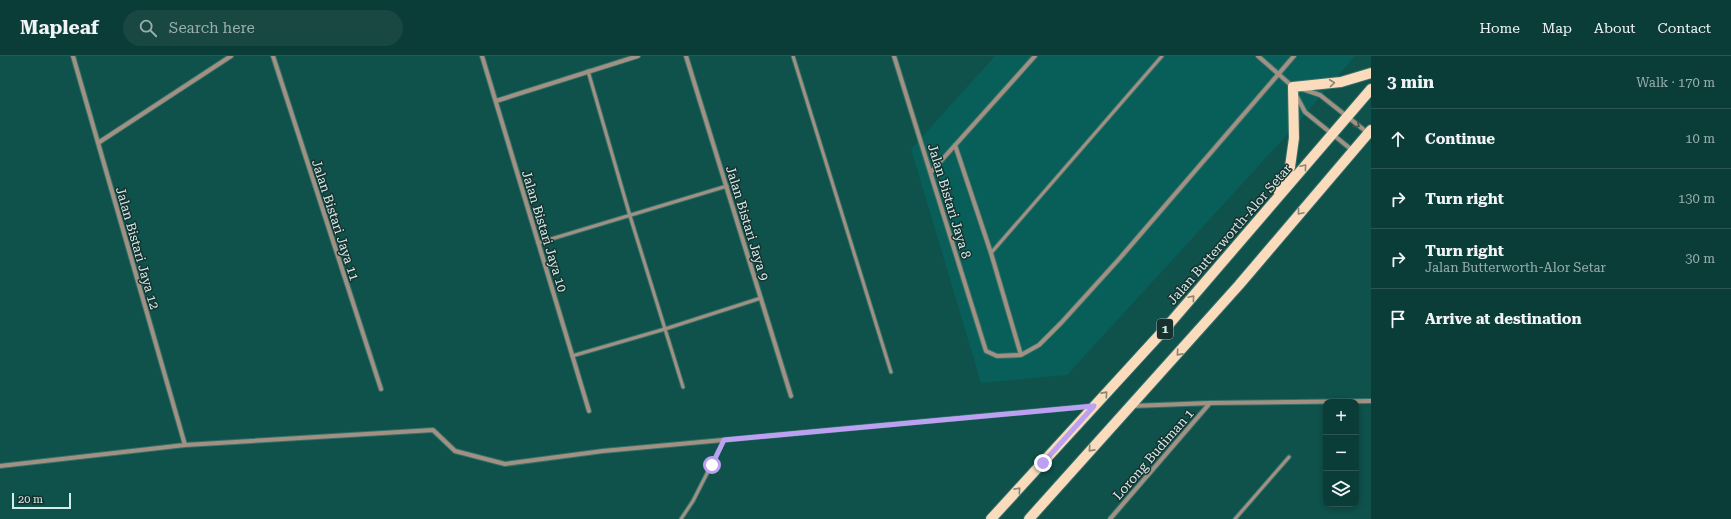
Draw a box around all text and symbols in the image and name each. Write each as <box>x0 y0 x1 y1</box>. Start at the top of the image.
search box <box>123 10 403 46</box>
text: Mapleaf <box>20 16 99 39</box>
icon: search <box>137 17 159 39</box>
text: Search here <box>169 19 255 37</box>
text: Home <box>1479 20 1520 36</box>
text: Map <box>1542 20 1572 36</box>
text: About <box>1594 20 1636 36</box>
text: Contact <box>1658 20 1711 36</box>
text: 3 min <box>1387 72 1434 92</box>
text: Walk · 170 m <box>1636 75 1715 90</box>
one-way arrow <box>1329 78 1335 87</box>
one-way arrow <box>1353 120 1360 127</box>
icon: ahead <box>1387 128 1409 150</box>
text: Continue <box>1425 130 1495 148</box>
text: 10 m <box>1685 131 1715 146</box>
street label: Jalan Bistari Jaya 8 <box>925 142 974 260</box>
street label: Jalan Bistari Jaya 11 <box>309 158 362 283</box>
street label: Jalan Butterworth-Alor Setar <box>1164 161 1295 308</box>
street label: Jalan Bistari Jaya 9 <box>723 164 772 282</box>
one-way arrow <box>1300 164 1307 172</box>
street label: Jalan Bistari Jaya 10 <box>519 168 570 294</box>
street label: Jalan Bistari Jaya 12 <box>113 185 162 311</box>
icon: right <box>1387 188 1409 210</box>
text: Turn right <box>1425 190 1504 208</box>
text: 130 m <box>1678 191 1715 206</box>
one-way arrow <box>1298 208 1305 215</box>
text: Turn right <box>1425 242 1504 260</box>
icon: right <box>1387 248 1409 270</box>
text: 30 m <box>1685 251 1715 266</box>
text: Jalan Butterworth-Alor Setar <box>1425 260 1606 275</box>
one-way arrow <box>1188 295 1195 302</box>
icon: arrive <box>1387 308 1409 330</box>
text: Arrive at destination <box>1425 310 1581 328</box>
road number: 1 <box>1157 319 1173 339</box>
one-way arrow <box>1176 348 1183 356</box>
one-way arrow <box>1100 391 1108 399</box>
map controls <box>1323 399 1359 507</box>
button: + <box>1323 399 1359 435</box>
street label: Lorong Budiman 1 <box>1110 406 1197 503</box>
button: − <box>1323 435 1359 471</box>
one-way arrow <box>1089 445 1096 452</box>
route end <box>1034 454 1052 472</box>
route start <box>703 456 721 474</box>
button: layers <box>1323 471 1359 507</box>
one-way arrow <box>1013 487 1020 495</box>
scale bar <box>12 491 71 510</box>
text: 20 m <box>18 493 43 506</box>

